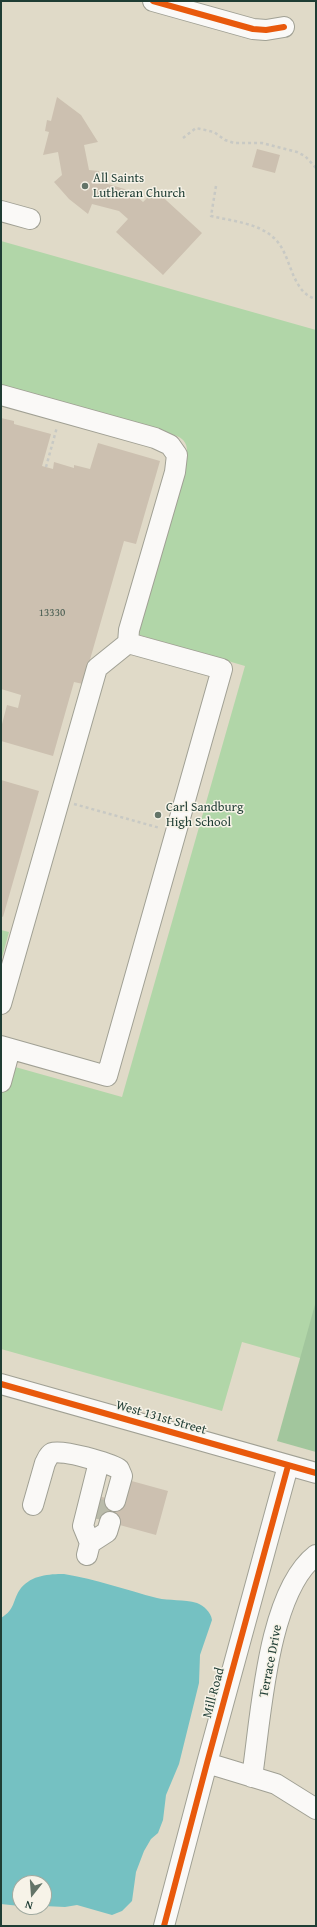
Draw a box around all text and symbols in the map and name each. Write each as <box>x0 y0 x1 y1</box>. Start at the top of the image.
place label: All Saints Lutheran Church <box>93 171 185 202</box>
marker: All Saints Lutheran Church <box>80 181 90 191</box>
house number: 13330 <box>39 606 65 620</box>
place label: Carl Sandburg High School <box>166 800 243 831</box>
marker: Carl Sandburg High School <box>153 810 163 820</box>
street label: West 131st Street <box>114 1398 208 1438</box>
street label: Terrace Drive <box>256 1623 286 1699</box>
street label: Mill Road <box>200 1666 228 1720</box>
north arrow <box>12 1875 52 1915</box>
text: N <box>23 1897 35 1914</box>

